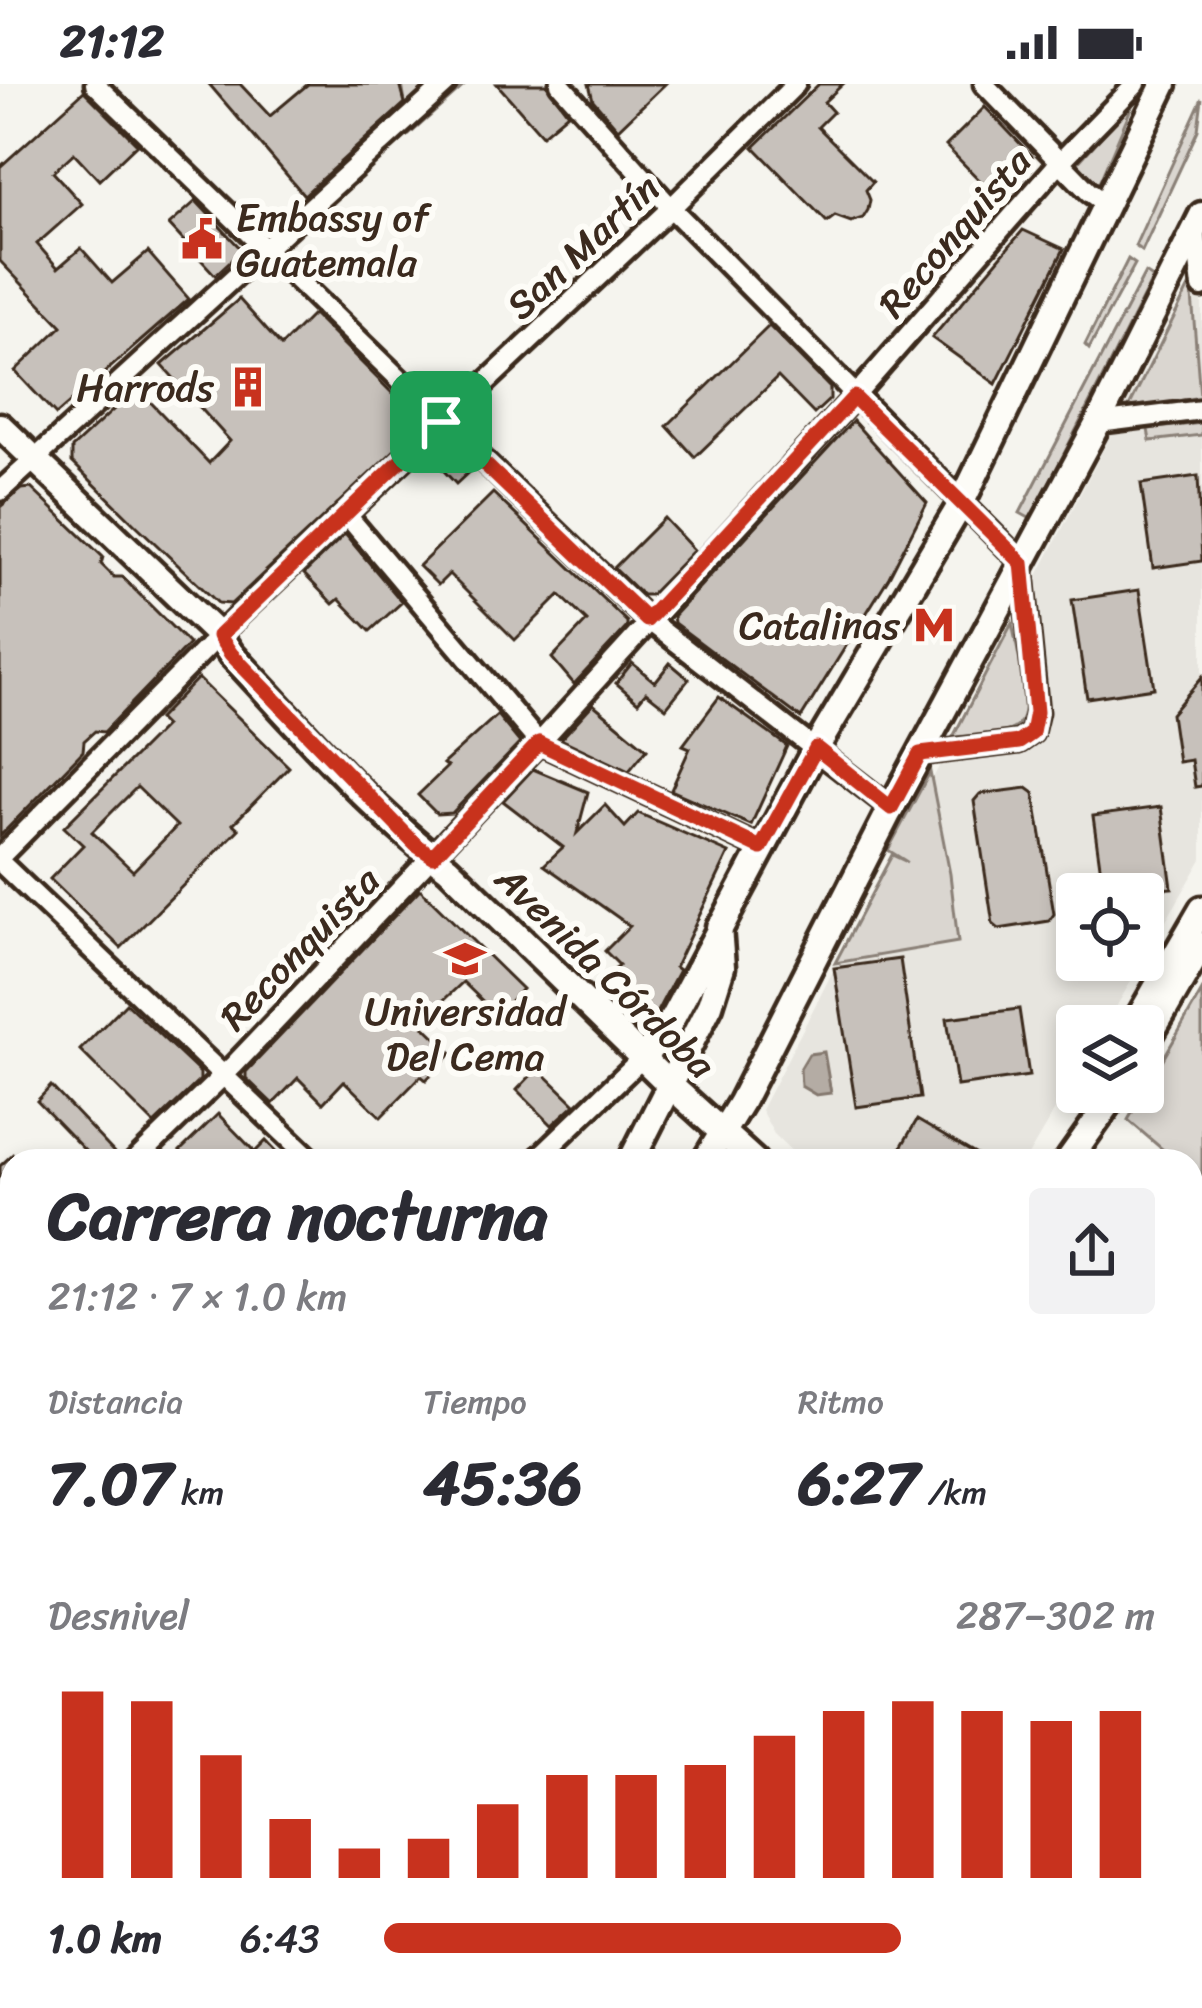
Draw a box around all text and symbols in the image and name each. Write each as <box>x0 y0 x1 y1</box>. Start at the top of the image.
text: 21:12 <box>60 2 164 82</box>
street label: Reconquista <box>860 130 1049 334</box>
street label: San Martín <box>489 156 676 337</box>
place label: Embassy of Guatemala <box>236 183 432 297</box>
public building icon: Embassy of Guatemala <box>179 216 225 262</box>
place label: Harrods <box>77 353 215 422</box>
building icon: Harrods <box>225 364 271 410</box>
pin <box>390 371 492 473</box>
icon: arrive <box>408 389 474 455</box>
place label: Catalinas <box>739 591 901 660</box>
metro station icon: Catalinas <box>911 602 957 648</box>
street label: Avenida Córdoba <box>478 846 733 1096</box>
street label: Reconquista <box>202 849 397 1048</box>
map controls <box>1056 873 1164 1113</box>
button: locate <box>1056 873 1164 981</box>
school or university icon: Universidad Del Cema <box>442 936 488 982</box>
place label: Universidad Del Cema <box>364 977 568 1091</box>
button: layers <box>1056 1005 1164 1113</box>
text: Carrera nocturna <box>48 1158 548 1275</box>
button: share <box>1029 1188 1155 1314</box>
text: 21:12 · 7 × 1.0 km <box>48 1262 347 1331</box>
text: Distancia <box>48 1373 183 1431</box>
text: Tiempo <box>423 1373 527 1431</box>
text: Ritmo <box>798 1373 884 1431</box>
text: 7.07 <box>48 1431 173 1537</box>
text: 45:36 <box>423 1431 582 1537</box>
text: 6:27 <box>798 1431 919 1537</box>
text: km <box>173 1464 224 1522</box>
text: /km <box>919 1464 987 1522</box>
text: Desnivel <box>48 1581 189 1650</box>
text: 287–302 m <box>956 1581 1155 1650</box>
text: 1.0 km <box>48 1904 162 1973</box>
text: 6:43 <box>240 1904 320 1973</box>

